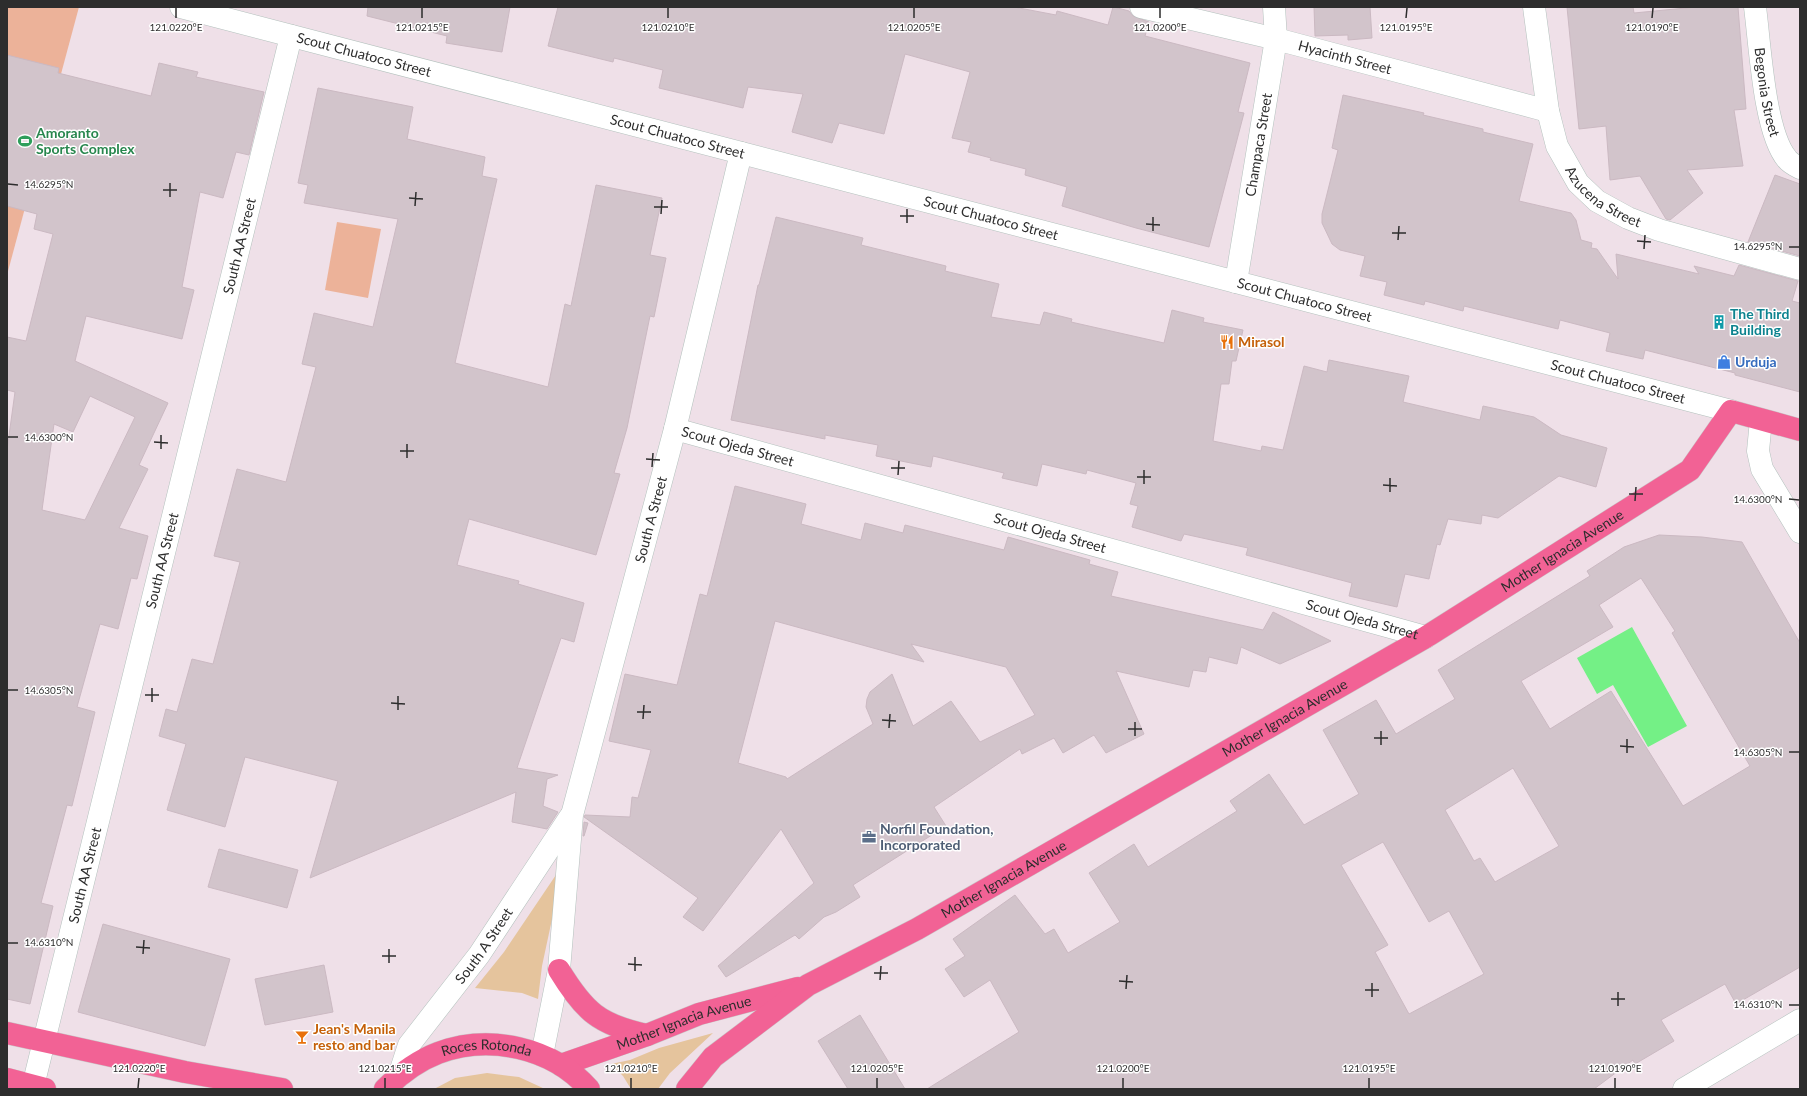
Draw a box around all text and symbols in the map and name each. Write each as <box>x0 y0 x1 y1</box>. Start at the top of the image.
text: 121.0220°E <box>150 21 203 33</box>
text: 121.0215°E <box>396 21 449 33</box>
text: 121.0210°E <box>642 21 695 33</box>
text: 121.0205°E <box>888 21 941 33</box>
text: 121.0200°E <box>1134 21 1187 33</box>
text: 121.0195°E <box>1380 21 1433 33</box>
text: 121.0190°E <box>1626 21 1679 33</box>
street label: Scout Chuatoco Street <box>295 29 433 80</box>
street label: Hyacinth Street <box>1297 36 1393 77</box>
street label: Begonia Street <box>1751 47 1784 139</box>
street label: Champaca Street <box>1241 92 1275 198</box>
street label: Scout Chuatoco Street <box>608 110 747 162</box>
place label: Amoranto Sports Complex <box>35 124 135 157</box>
sports icon: Amoranto Sports Complex <box>17 133 33 149</box>
street label: Azucena Street <box>1562 163 1644 230</box>
text: 14.6295°N <box>25 178 73 190</box>
street label: Scout Chuatoco Street <box>922 192 1060 243</box>
street label: South AA Street <box>219 196 259 296</box>
text: 14.6295°N <box>1734 240 1782 252</box>
street label: Scout Chuatoco Street <box>1236 274 1374 325</box>
place label: The Third Building <box>1730 305 1789 338</box>
building icon: The Third Building <box>1711 314 1727 330</box>
place label: Mirasol <box>1238 333 1285 350</box>
restaurant icon: Mirasol <box>1219 334 1235 350</box>
place label: Urduja <box>1735 353 1777 370</box>
shop icon: Urduja <box>1716 354 1732 370</box>
street label: Scout Chuatoco Street <box>1549 355 1687 407</box>
street label: Scout Ojeda Street <box>680 422 796 469</box>
text: 14.6300°N <box>25 431 73 443</box>
street label: South A Street <box>631 474 670 565</box>
text: 14.6300°N <box>1734 493 1782 505</box>
street label: Mother Ignacia Avenue <box>1498 505 1626 595</box>
street label: Scout Ojeda Street <box>992 509 1108 556</box>
street label: South AA Street <box>142 511 182 610</box>
street label: Scout Ojeda Street <box>1304 595 1420 642</box>
street label: Mother Ignacia Avenue <box>1219 675 1350 760</box>
text: 14.6305°N <box>25 684 73 696</box>
text: 14.6305°N <box>1734 746 1782 758</box>
place label: Norfil Foundation, Incorporated <box>880 820 993 853</box>
street label: South AA Street <box>64 825 104 925</box>
office icon: Norfil Foundation, Incorporated <box>861 829 877 845</box>
street label: Mother Ignacia Avenue <box>938 836 1069 921</box>
street label: South A Street <box>451 904 516 987</box>
text: 14.6310°N <box>25 936 73 948</box>
street label: Mother Ignacia Avenue <box>614 992 753 1053</box>
text: 14.6310°N <box>1734 998 1782 1010</box>
place label: Jean's Manila resto and bar <box>313 1020 396 1053</box>
bar icon: Jean's Manila resto and bar <box>294 1029 310 1045</box>
street label: Roces Rotonda <box>439 1035 534 1059</box>
text: 121.0220°E <box>113 1062 166 1074</box>
text: 121.0215°E <box>359 1062 412 1074</box>
text: 121.0210°E <box>605 1062 658 1074</box>
text: 121.0205°E <box>851 1062 904 1074</box>
text: 121.0200°E <box>1097 1062 1150 1074</box>
text: 121.0195°E <box>1343 1062 1396 1074</box>
text: 121.0190°E <box>1589 1062 1642 1074</box>

